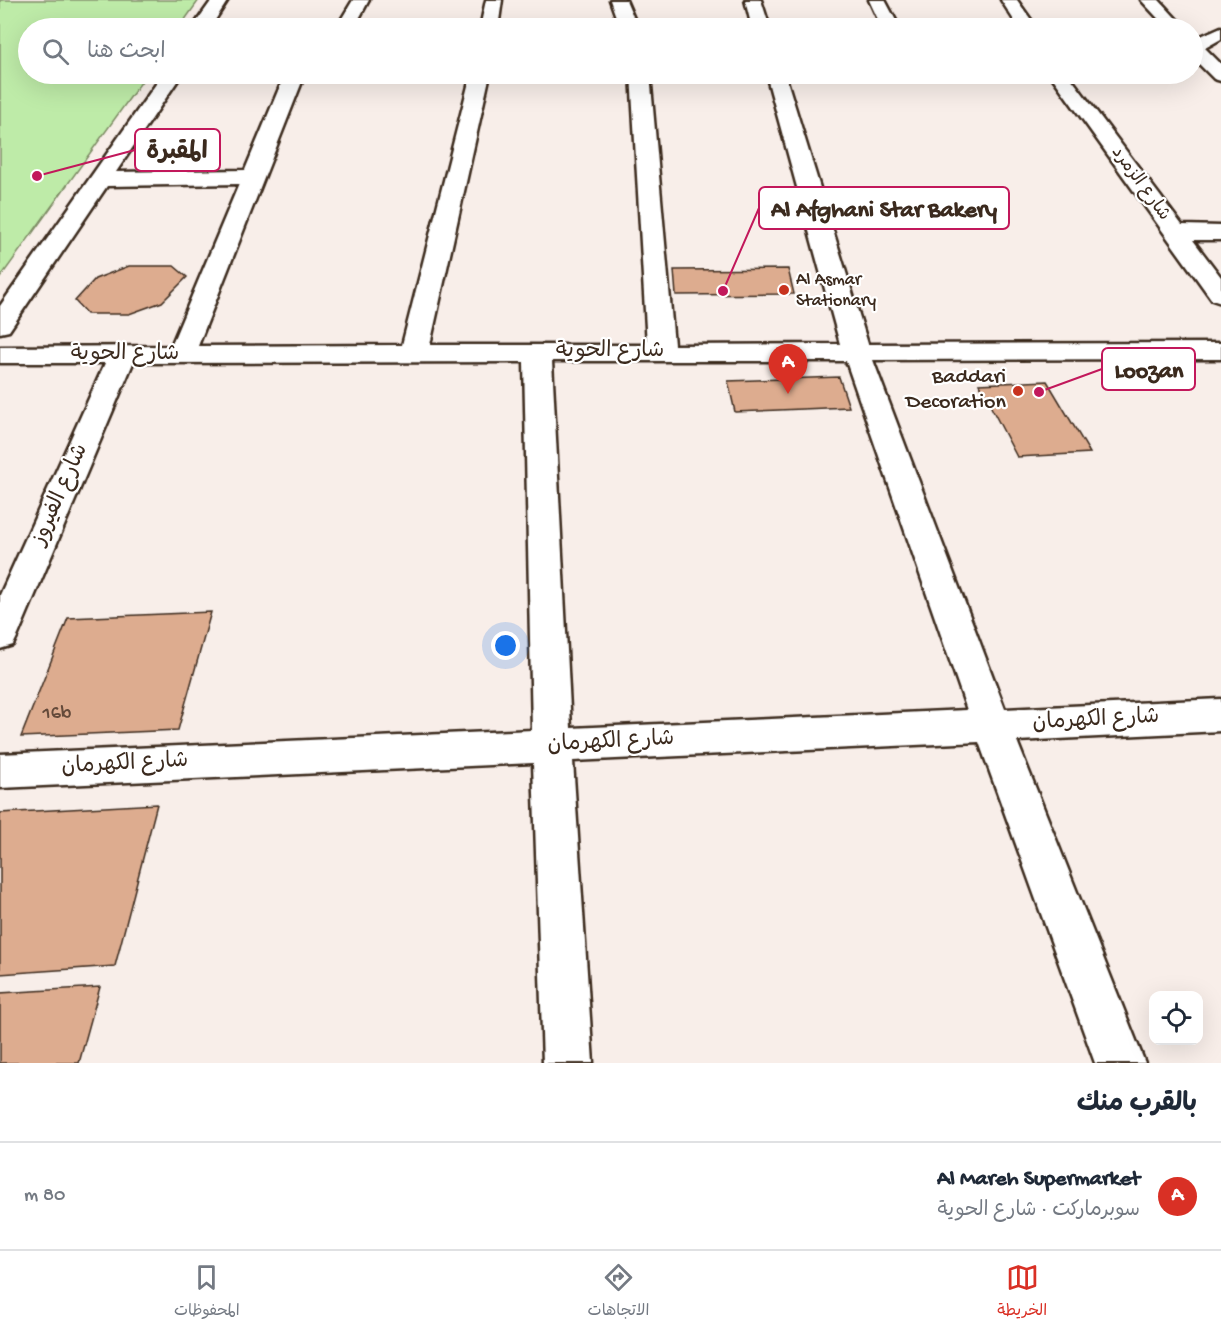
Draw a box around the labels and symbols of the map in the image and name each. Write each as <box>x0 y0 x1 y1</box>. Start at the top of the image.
callout: المقبرة <box>135 129 220 171</box>
text: المقبرة <box>146 139 208 168</box>
street label: شارع الزمرد <box>1106 143 1174 225</box>
callout: Al Afghani Star Bakery <box>759 187 1009 229</box>
text: Al Afghani Star Bakery <box>770 197 997 226</box>
place label: Al Asmar Stationary <box>796 270 876 312</box>
marker: Al Asmar Stationary <box>777 283 791 297</box>
street label: شارع الحوية <box>556 339 664 365</box>
street label: شارع الحوية <box>71 342 179 368</box>
pin: A <box>768 344 808 394</box>
callout: Loozan <box>1102 348 1195 390</box>
text: Loozan <box>1114 358 1184 387</box>
place label: Baddari Decoration <box>904 365 1007 416</box>
marker: Baddari Decoration <box>1011 384 1025 398</box>
street label: شارع الفيروز <box>26 440 95 551</box>
your location <box>491 631 520 660</box>
house number: 16b <box>42 703 72 726</box>
street label: شارع الكهرمان <box>1032 705 1160 737</box>
street label: شارع الكهرمان <box>547 727 675 759</box>
street label: شارع الكهرمان <box>61 749 189 781</box>

